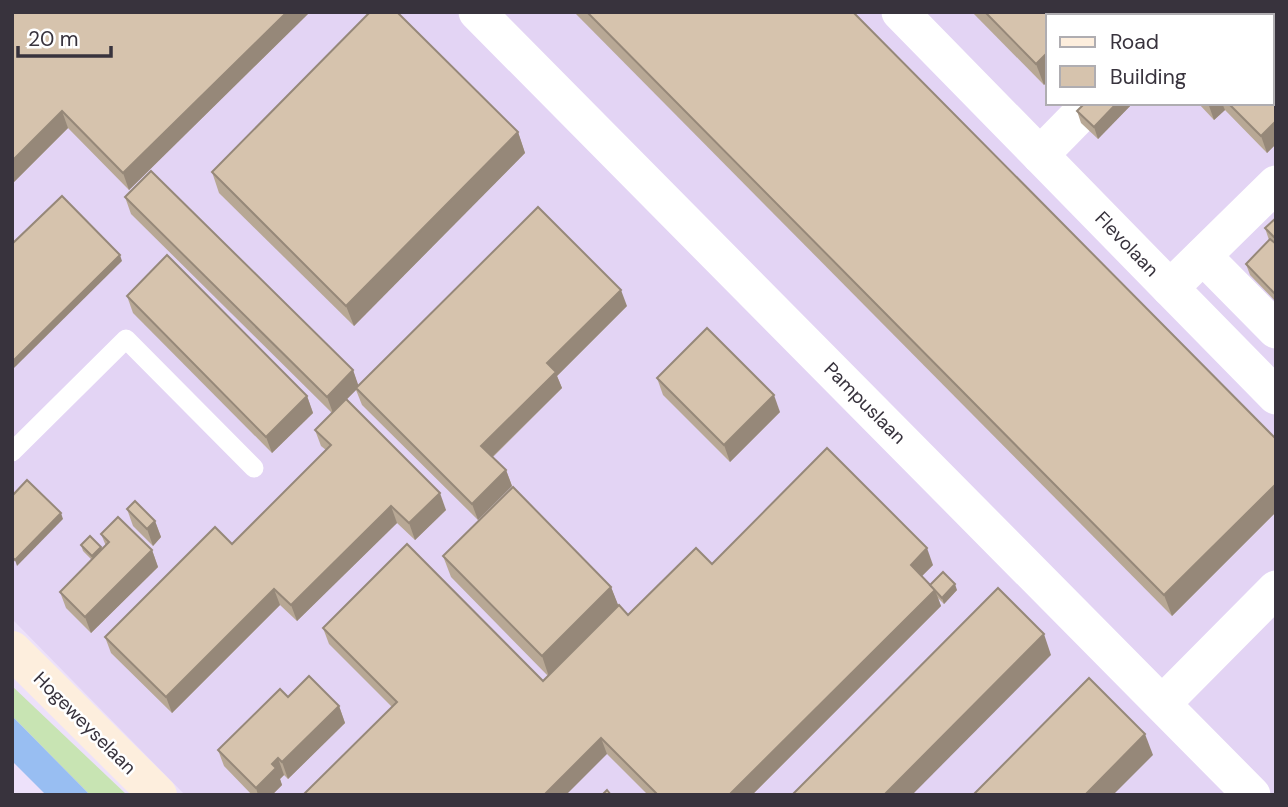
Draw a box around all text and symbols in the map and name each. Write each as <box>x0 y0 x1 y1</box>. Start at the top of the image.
scale bar <box>18 14 110 58</box>
legend <box>1046 14 1274 105</box>
text: 20 m <box>28 25 79 53</box>
text: Road <box>1110 28 1159 56</box>
text: Building <box>1110 63 1187 91</box>
street label: Flevolaan <box>1090 206 1164 282</box>
street label: Pampuslaan <box>819 357 911 449</box>
street label: Hogeweyselaan <box>28 666 142 780</box>

